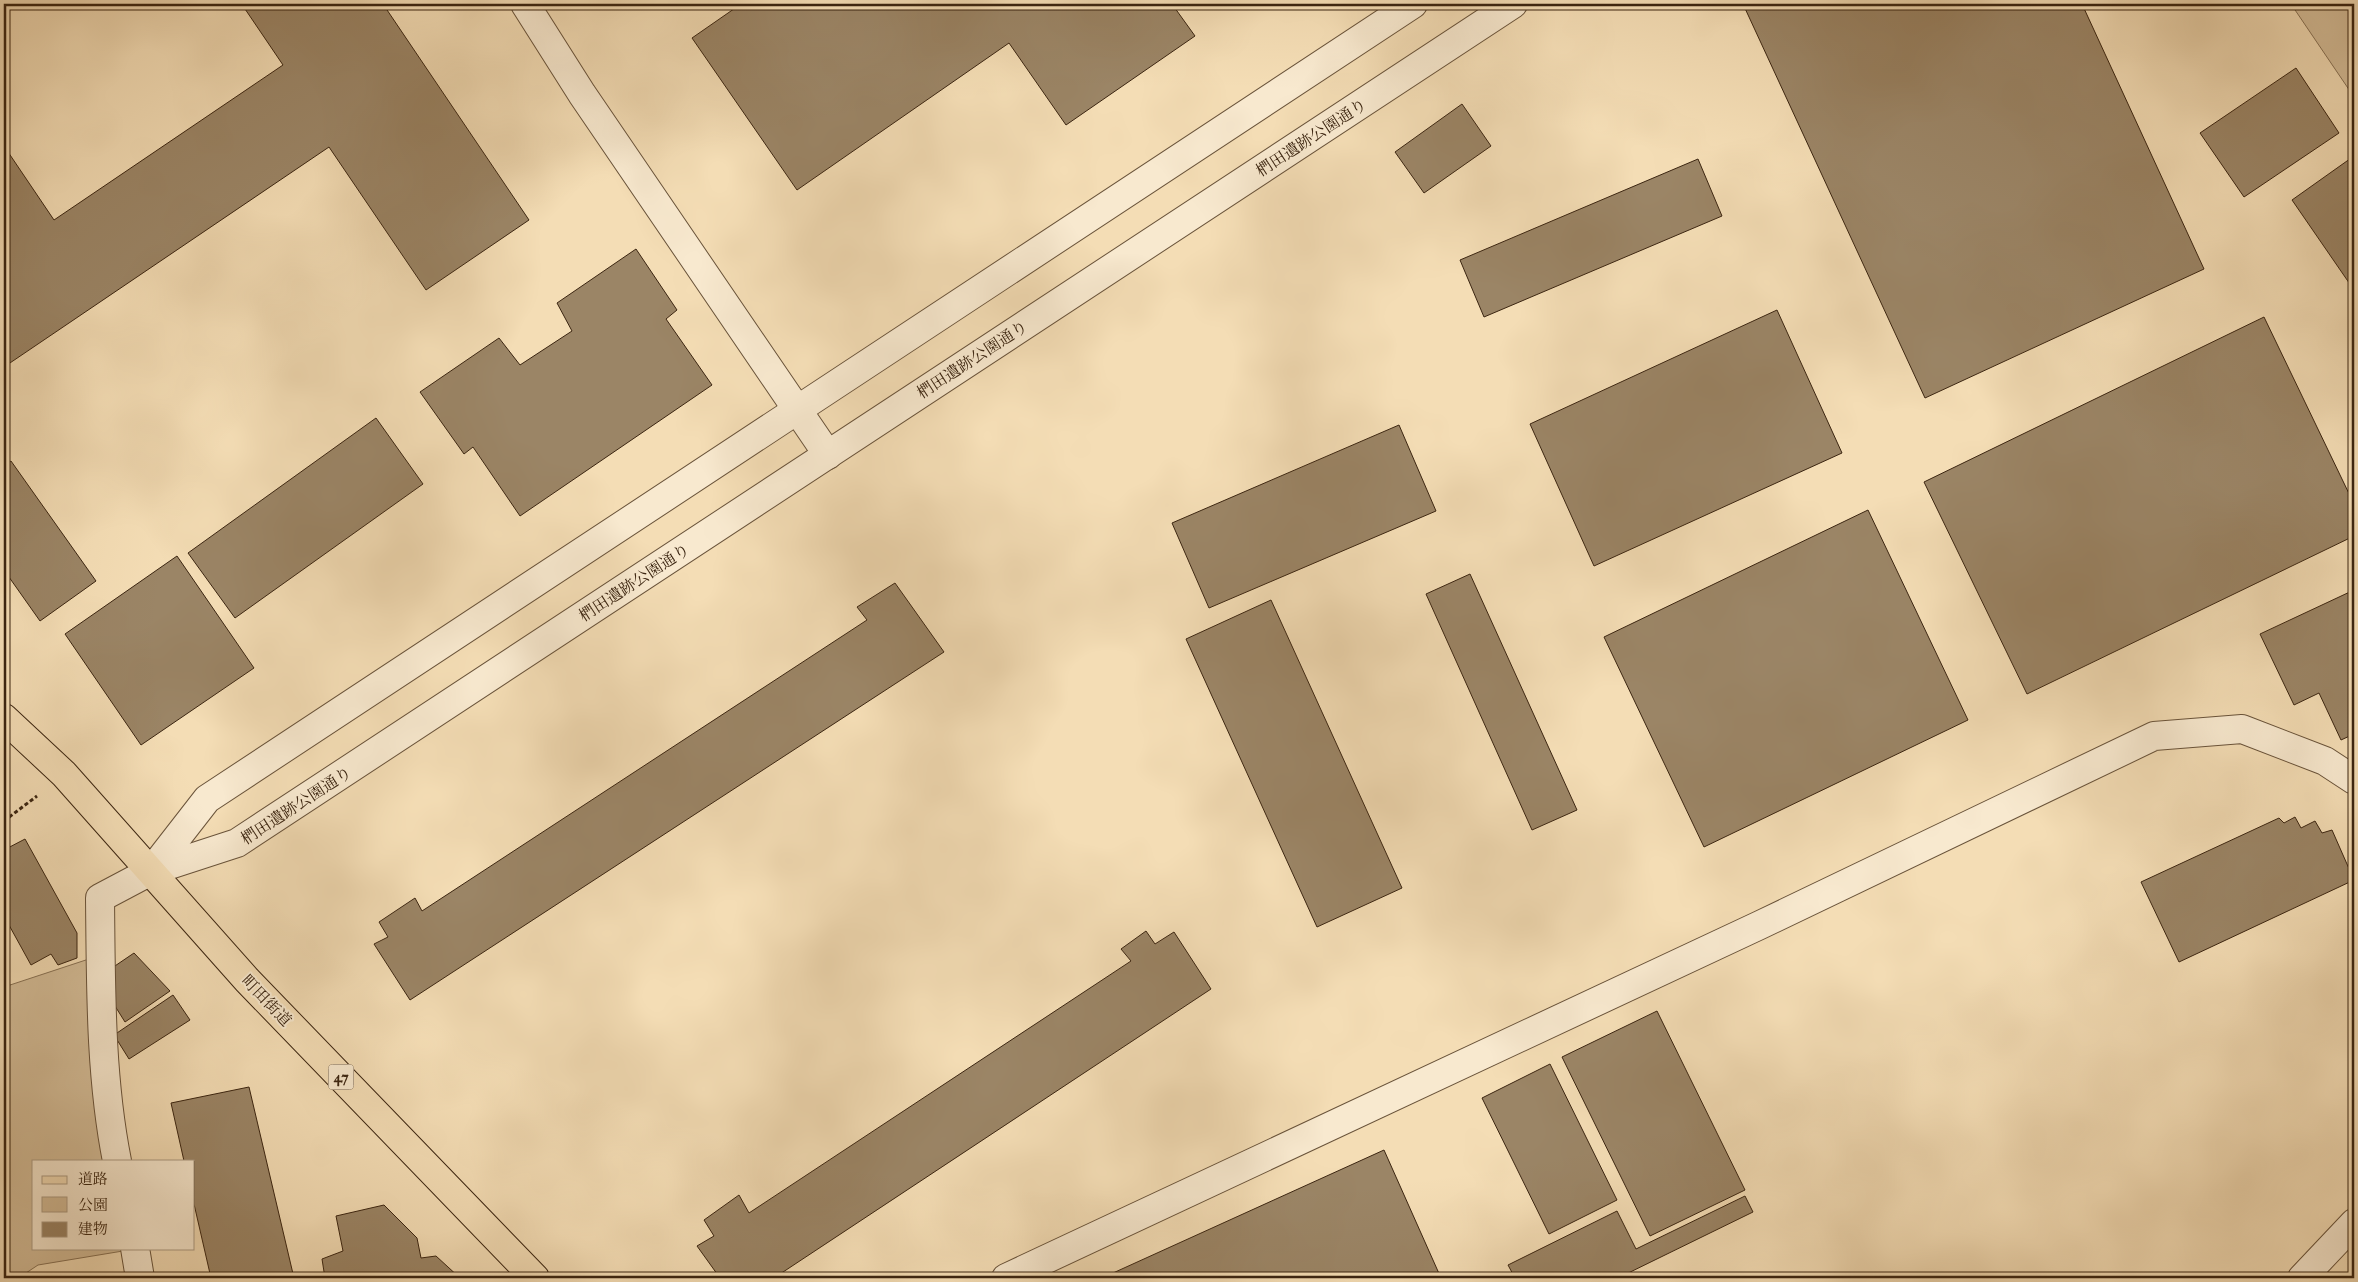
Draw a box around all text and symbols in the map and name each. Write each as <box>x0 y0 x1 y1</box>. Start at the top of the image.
street label: 椚田遺跡公園通り <box>1252 95 1371 181</box>
street label: 椚田遺跡公園通り <box>913 317 1032 403</box>
street label: 椚田遺跡公園通り <box>575 540 694 626</box>
street label: 椚田遺跡公園通り <box>237 763 356 849</box>
street label: 町田街道 <box>237 971 296 1031</box>
road number: 47 <box>328 1064 354 1090</box>
legend <box>32 1160 195 1250</box>
text: 道路 <box>78 1170 108 1189</box>
text: 公園 <box>78 1196 108 1215</box>
text: 建物 <box>78 1220 108 1239</box>

